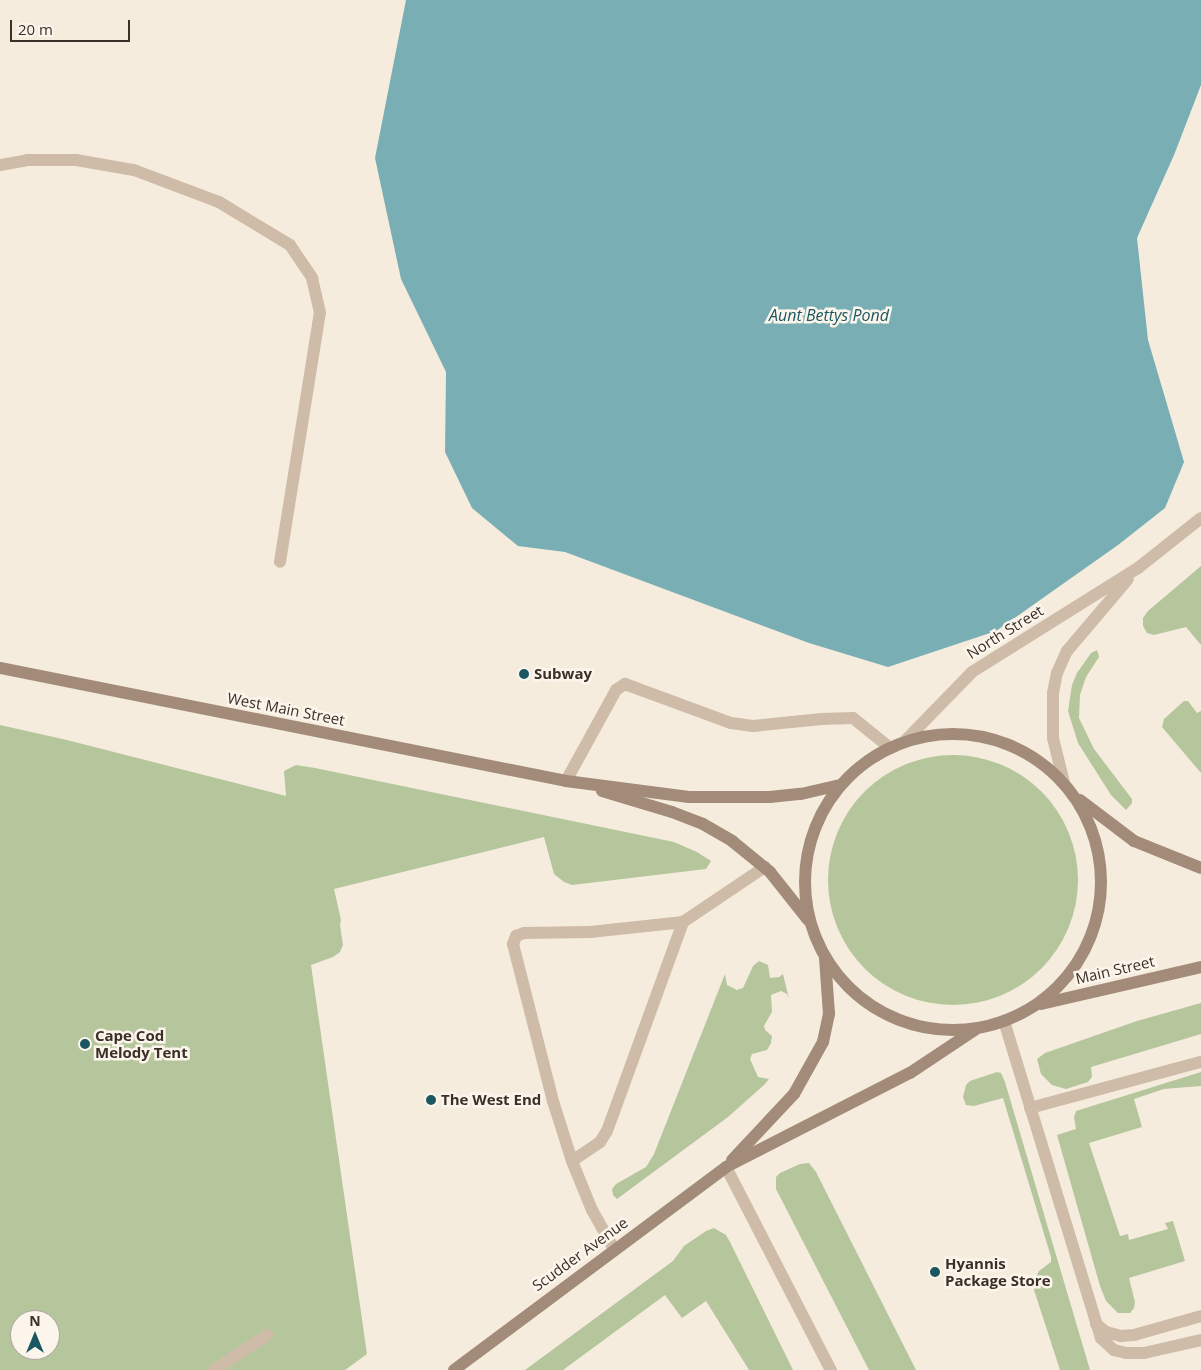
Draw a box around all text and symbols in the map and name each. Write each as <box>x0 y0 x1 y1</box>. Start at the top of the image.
scale bar <box>12 10 132 42</box>
text: 20 m <box>18 19 53 39</box>
water label: Aunt Bettys Pond <box>769 305 889 325</box>
street label: North Street <box>963 601 1047 663</box>
place label: Subway <box>534 665 592 683</box>
marker: Subway <box>518 668 530 680</box>
street label: West Main Street <box>226 689 346 729</box>
street label: Main Street <box>1074 952 1156 988</box>
place label: Cape Cod Melody Tent <box>95 1026 188 1061</box>
marker: Cape Cod Melody Tent <box>79 1038 91 1050</box>
place label: The West End <box>441 1091 541 1109</box>
marker: The West End <box>425 1094 437 1106</box>
street label: Scudder Avenue <box>529 1213 631 1295</box>
place label: Hyannis Package Store <box>945 1254 1051 1289</box>
marker: Hyannis Package Store <box>929 1266 941 1278</box>
north arrow <box>10 1310 60 1360</box>
text: N <box>29 1311 41 1330</box>

